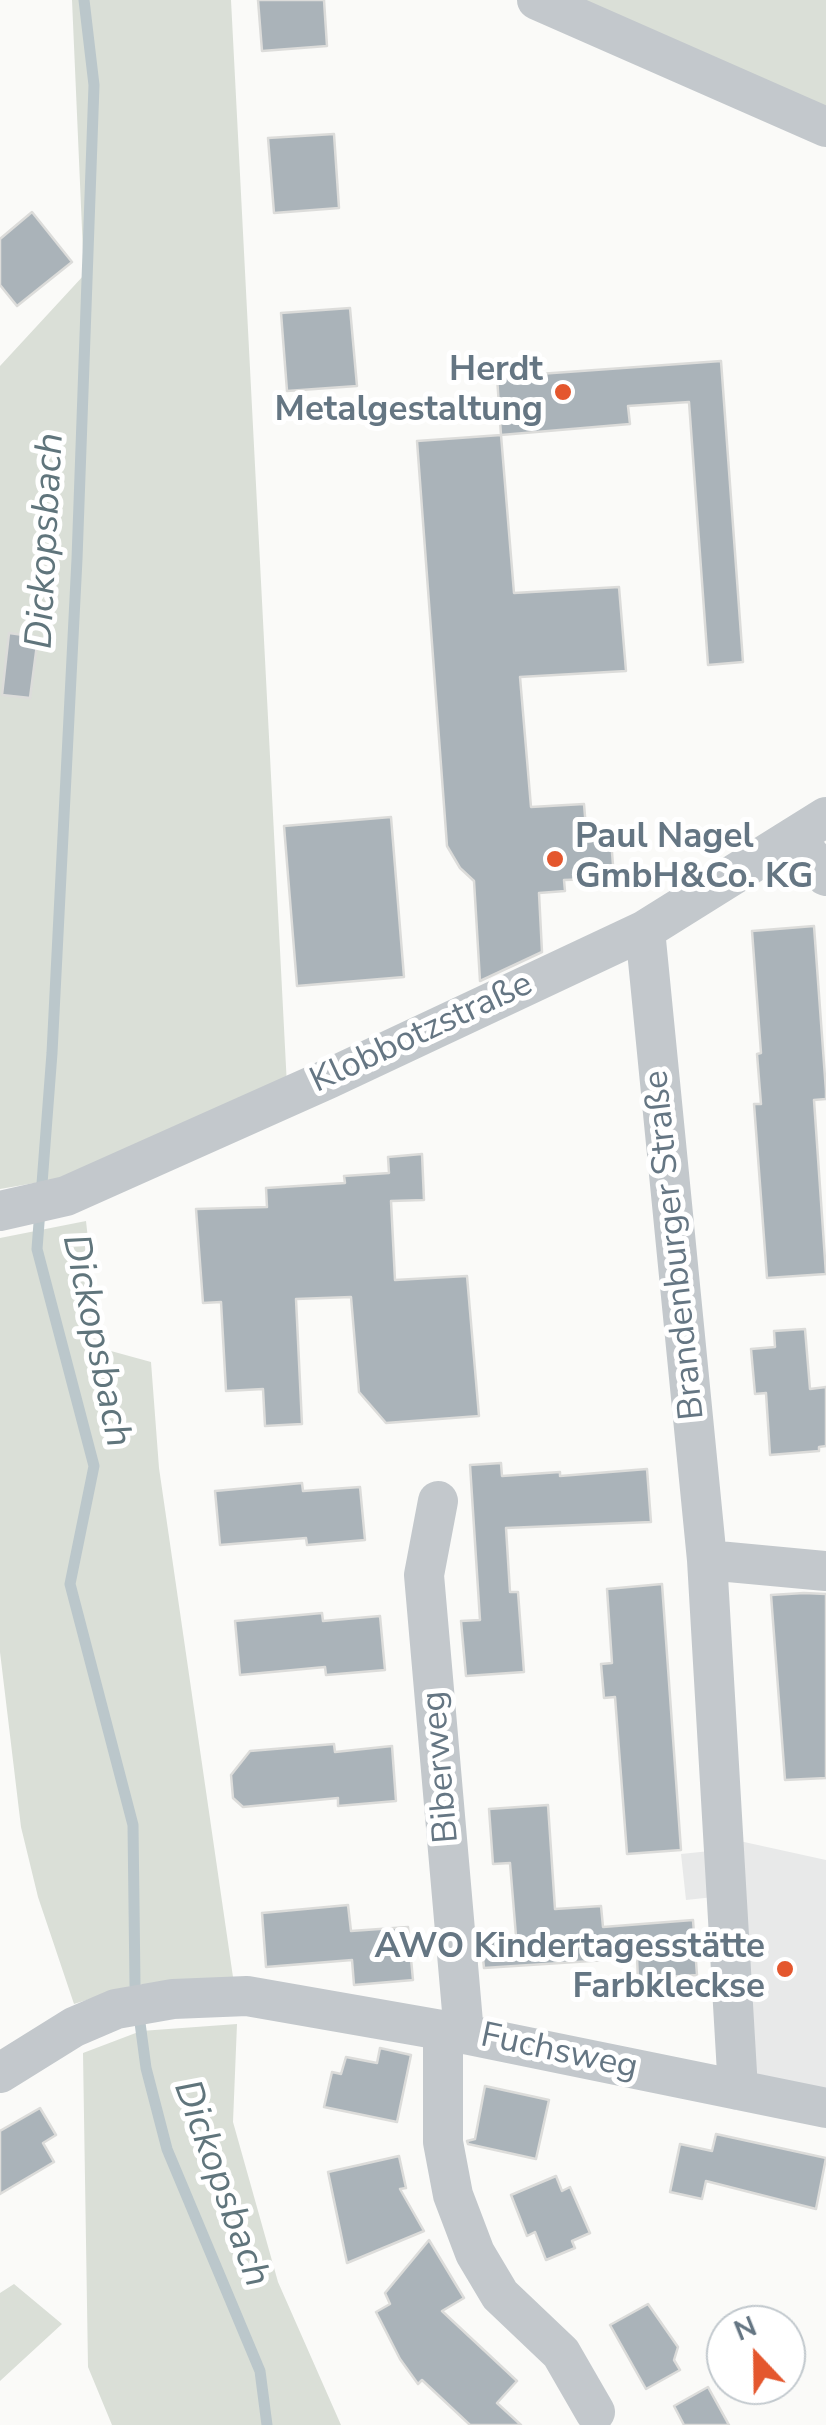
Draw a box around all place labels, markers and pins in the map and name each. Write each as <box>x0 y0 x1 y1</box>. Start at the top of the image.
place label: Herdt Metalgestaltung <box>275 351 543 433</box>
marker: Herdt Metalgestaltung <box>552 381 574 403</box>
place label: Paul Nagel GmbH&Co. KG <box>575 818 813 900</box>
marker: Paul Nagel GmbH&Co. KG <box>544 848 566 870</box>
place label: AWO Kindertagesstätte Farbkleckse <box>375 1928 765 2010</box>
marker: AWO Kindertagesstätte Farbkleckse <box>774 1958 796 1980</box>

